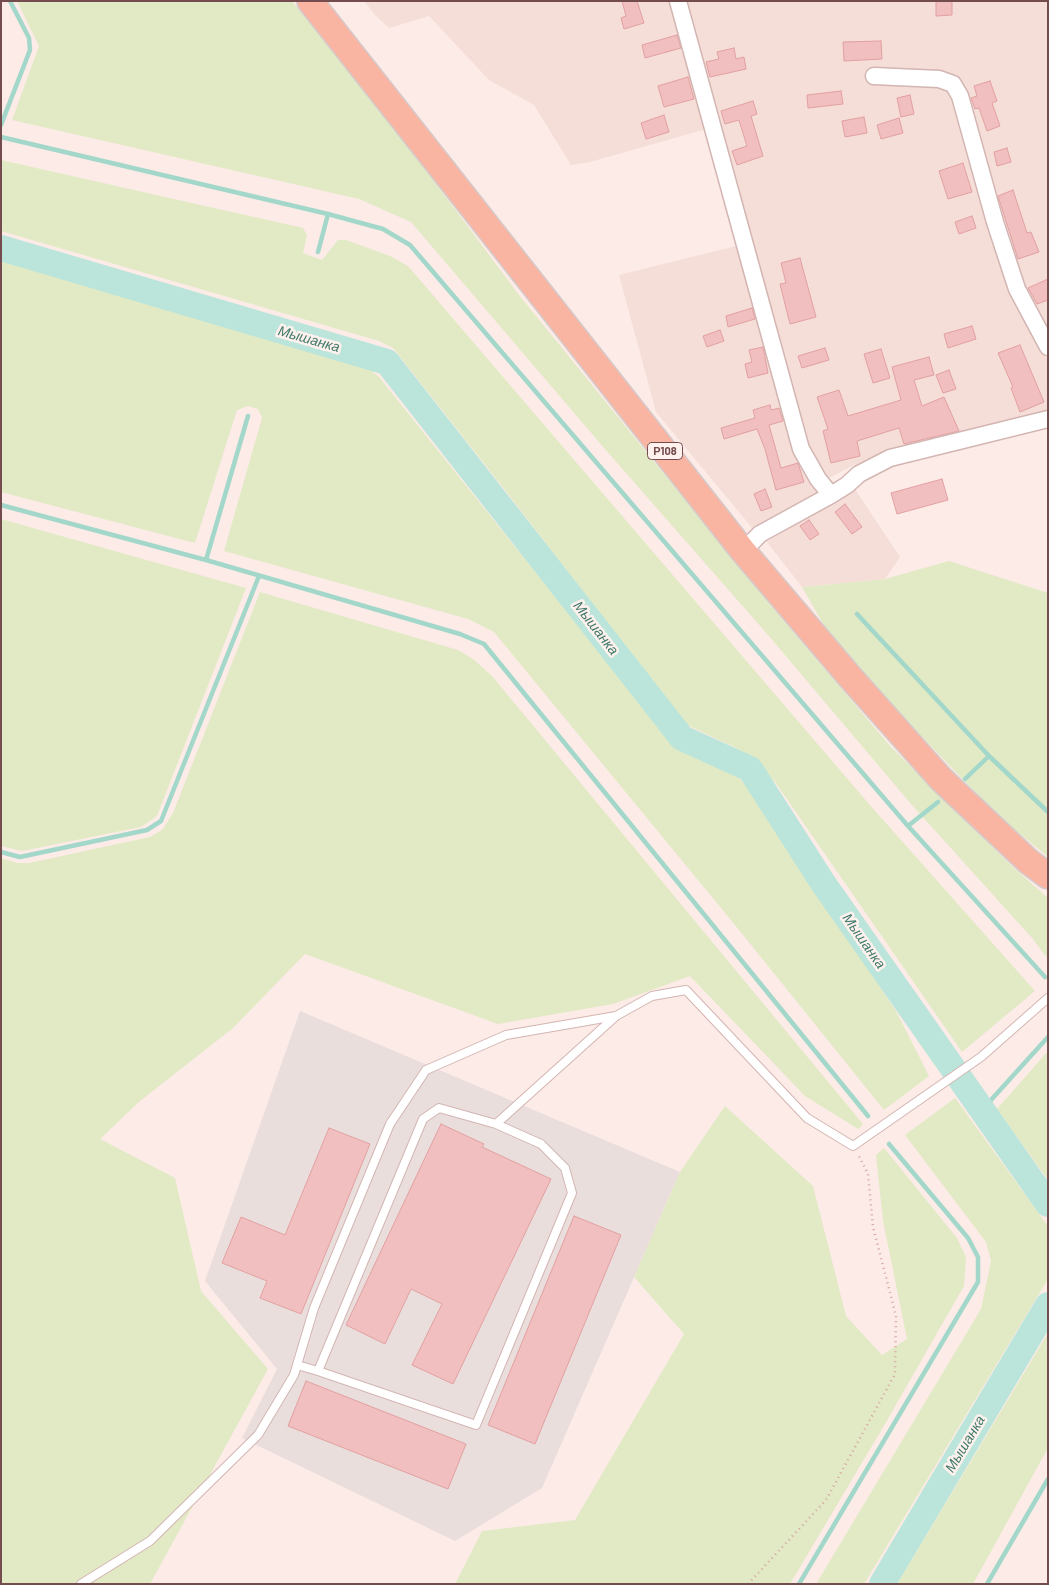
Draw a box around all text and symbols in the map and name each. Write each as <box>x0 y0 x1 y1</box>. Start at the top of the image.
water label: Мышанка <box>276 322 342 356</box>
road number: Р108 <box>648 442 682 460</box>
water label: Мышанка <box>570 598 622 658</box>
water label: Мышанка <box>839 910 889 972</box>
water label: Мышанка <box>941 1412 989 1476</box>

